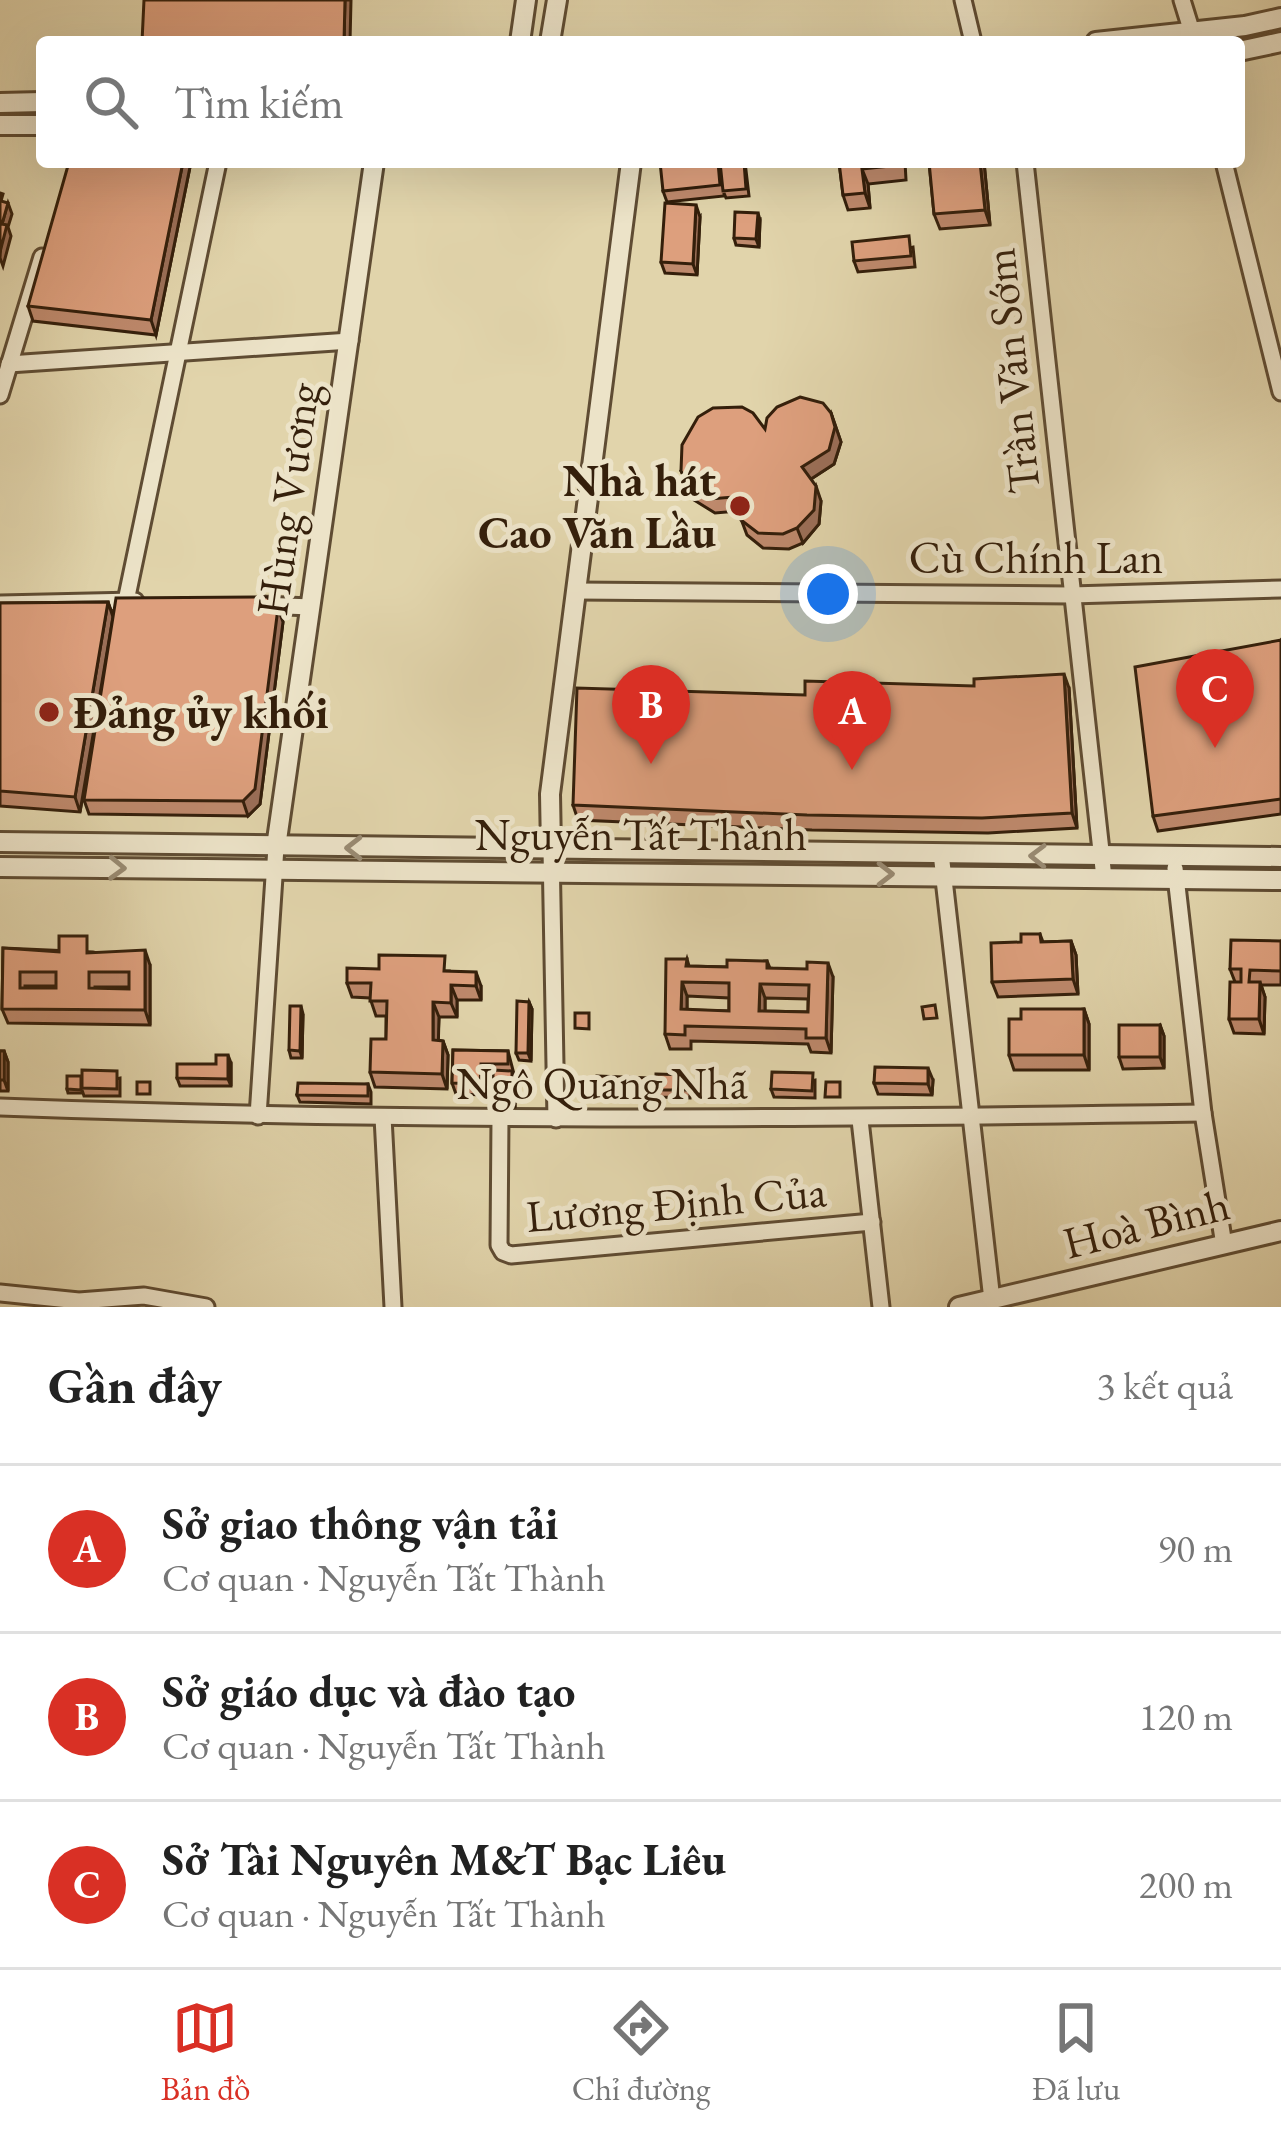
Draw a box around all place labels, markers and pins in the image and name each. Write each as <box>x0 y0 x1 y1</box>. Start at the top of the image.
place label: Nhà hát Cao Văn Lầu <box>478 451 716 561</box>
marker: Nhà hát Cao Văn Lầu <box>727 493 753 519</box>
pin: C <box>1176 649 1254 748</box>
pin: B <box>612 665 690 764</box>
pin: A <box>813 671 891 770</box>
place label: Đảng ủy khối <box>73 683 329 742</box>
marker: Đảng ủy khối <box>36 699 62 725</box>

